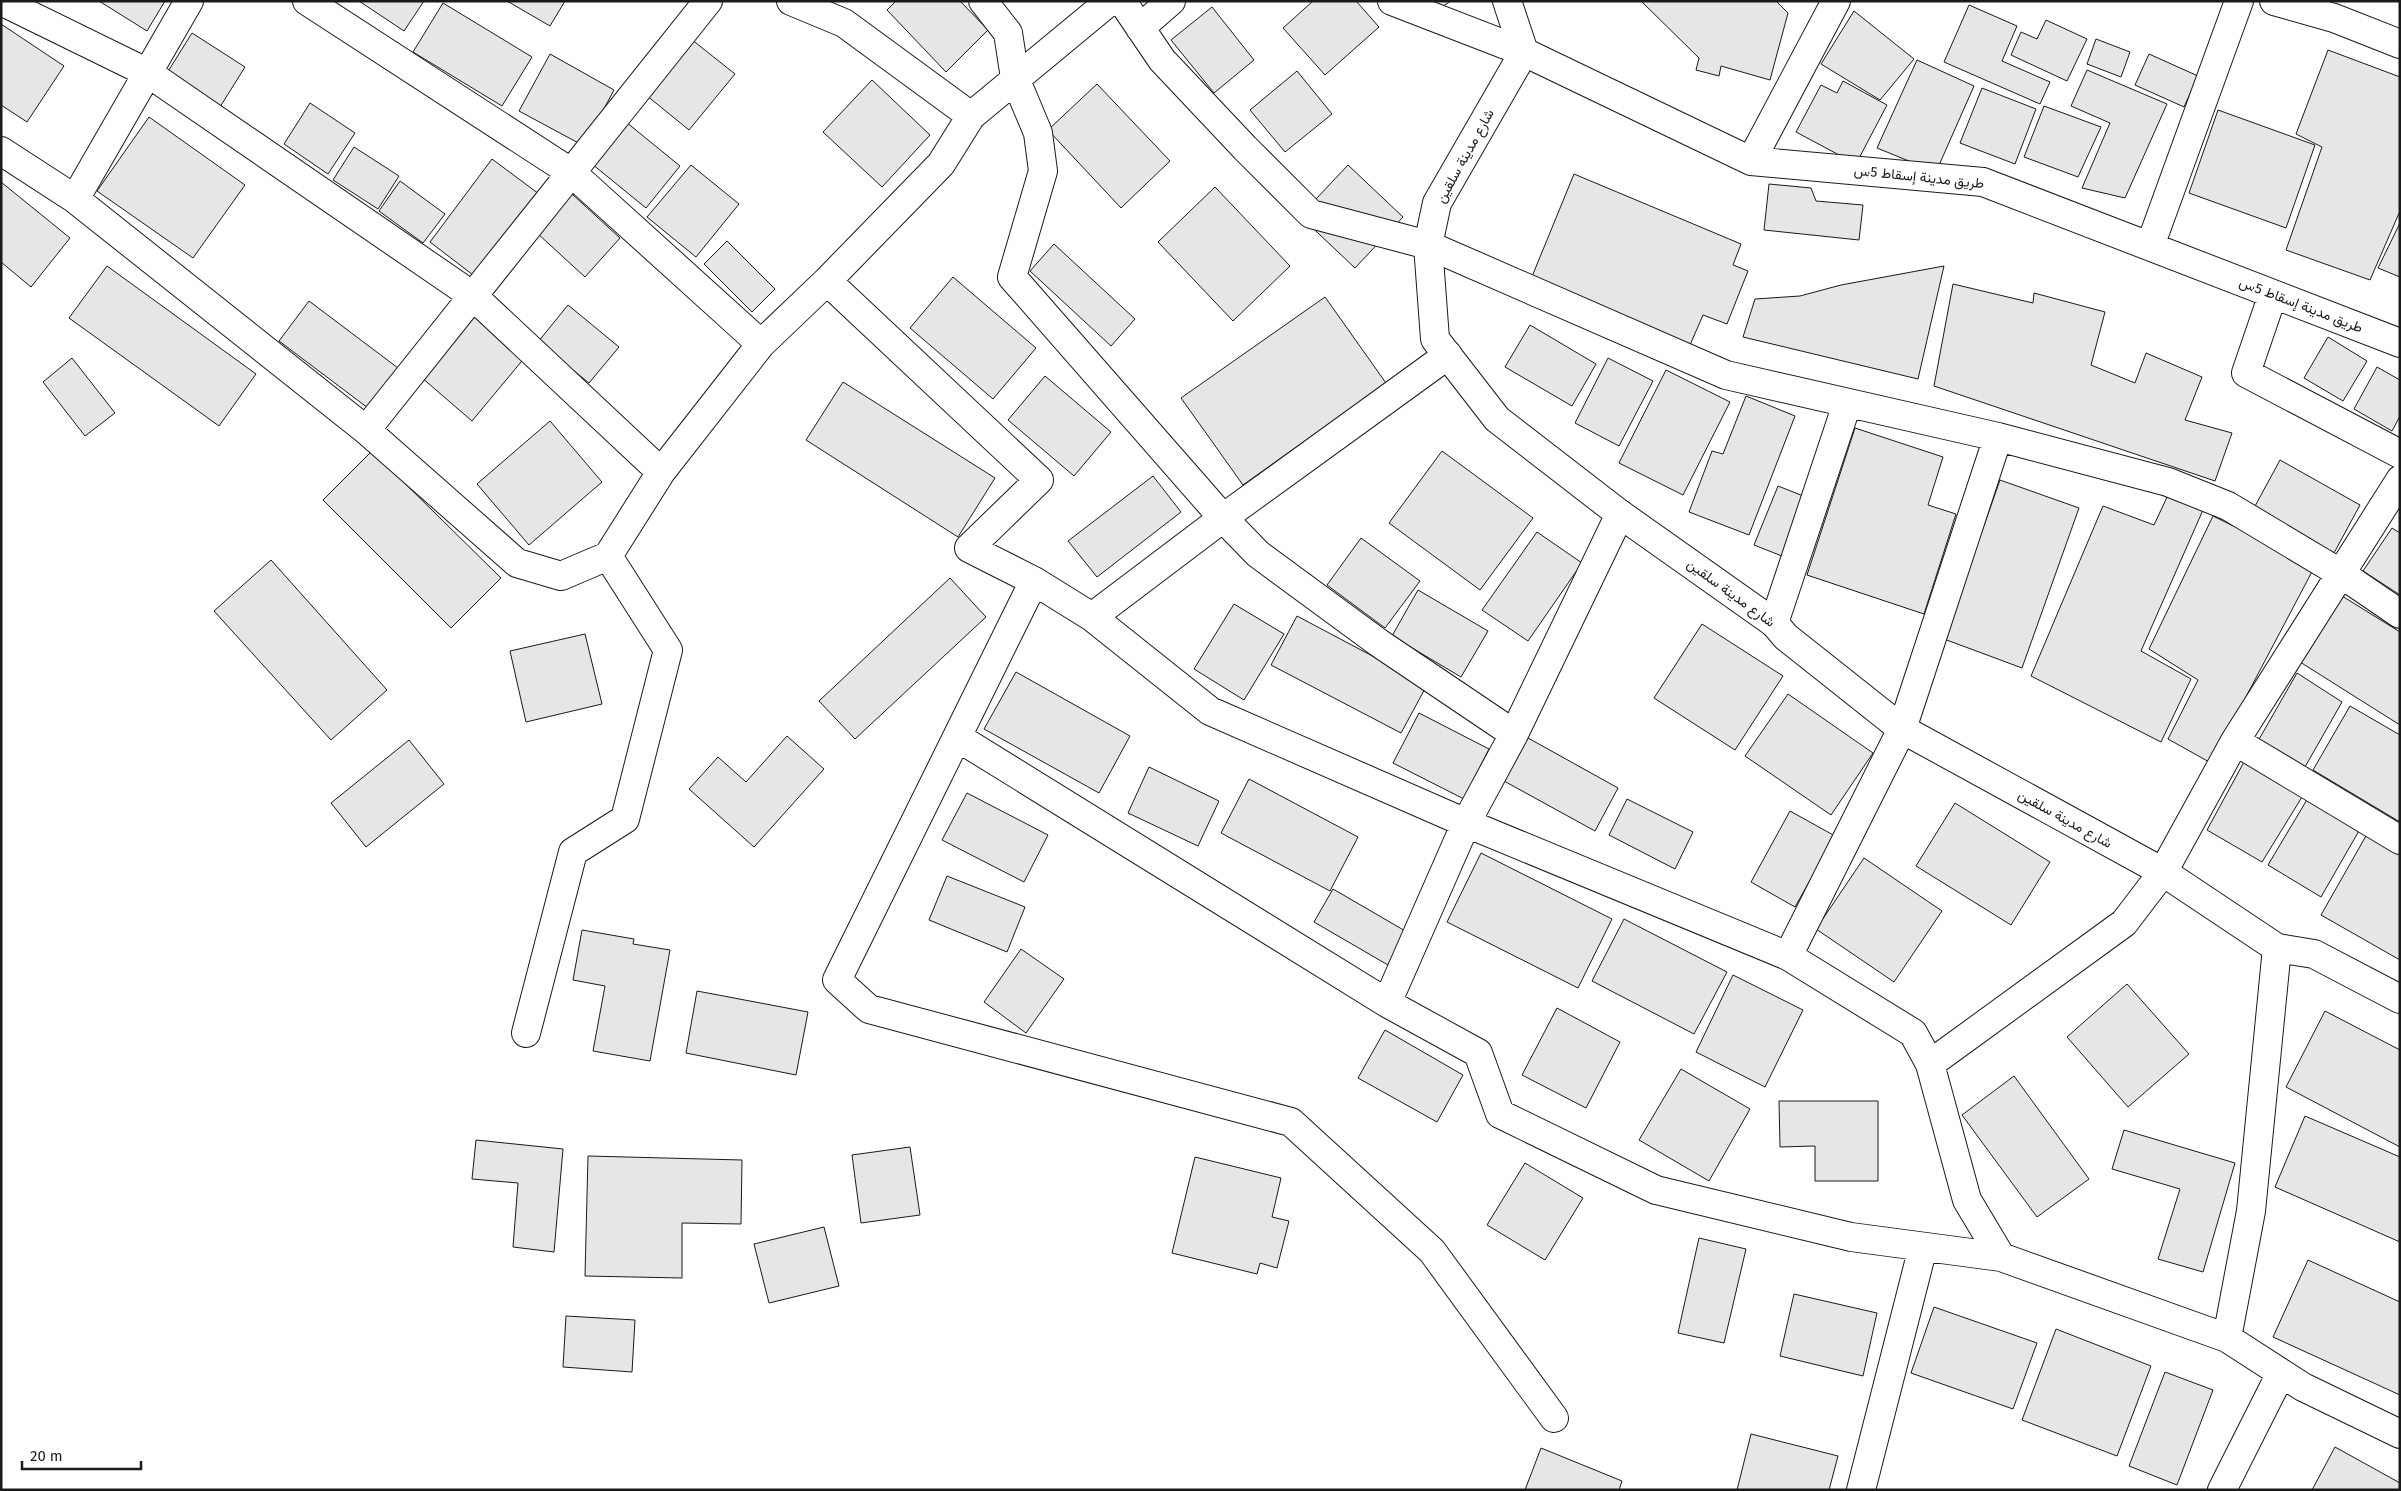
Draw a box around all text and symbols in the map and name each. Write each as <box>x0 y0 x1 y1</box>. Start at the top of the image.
street label: شارع مدينة سلقين <box>1432 106 1500 207</box>
street label: طريق مدينة إسقاط 5س <box>1853 162 1985 193</box>
street label: طريق مدينة إسقاط 5س <box>2236 274 2365 337</box>
street label: شارع مدينة سلقين <box>1682 555 1778 632</box>
street label: شارع مدينة سلقين <box>2014 786 2115 854</box>
scale bar <box>22 1438 141 1470</box>
text: 20 m <box>30 1447 63 1465</box>

